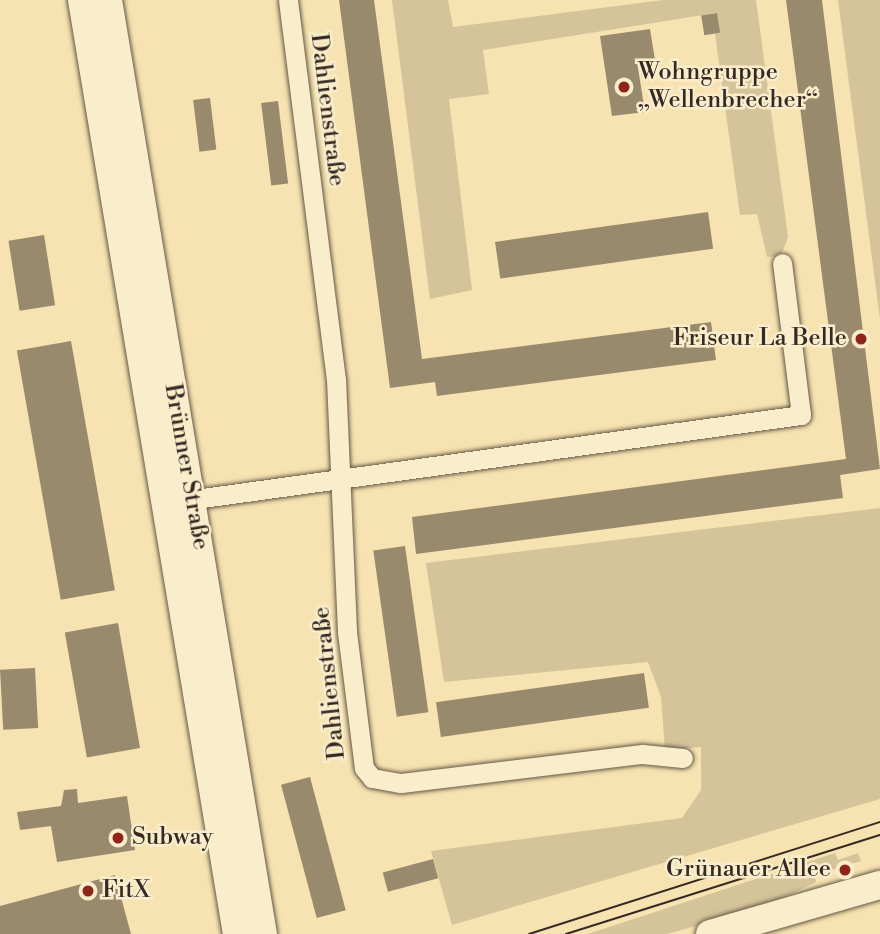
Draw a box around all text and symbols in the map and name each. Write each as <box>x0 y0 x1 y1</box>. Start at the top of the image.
street label: Dahlienstraße <box>303 32 351 188</box>
place label: Wohngruppe „Wellenbrecher“ <box>638 59 818 115</box>
marker: Wohngruppe „Wellenbrecher“ <box>616 79 632 95</box>
place label: Friseur La Belle <box>673 325 847 353</box>
marker: Friseur La Belle <box>853 331 869 347</box>
street label: Brünner Straße <box>157 382 215 552</box>
street label: Dahlienstraße <box>308 605 352 761</box>
place label: Subway <box>132 824 213 852</box>
marker: Subway <box>110 830 126 846</box>
place label: Grünauer Allee <box>666 856 831 884</box>
marker: Grünauer Allee <box>837 862 853 878</box>
place label: FitX <box>102 877 150 905</box>
marker: FitX <box>80 883 96 899</box>

